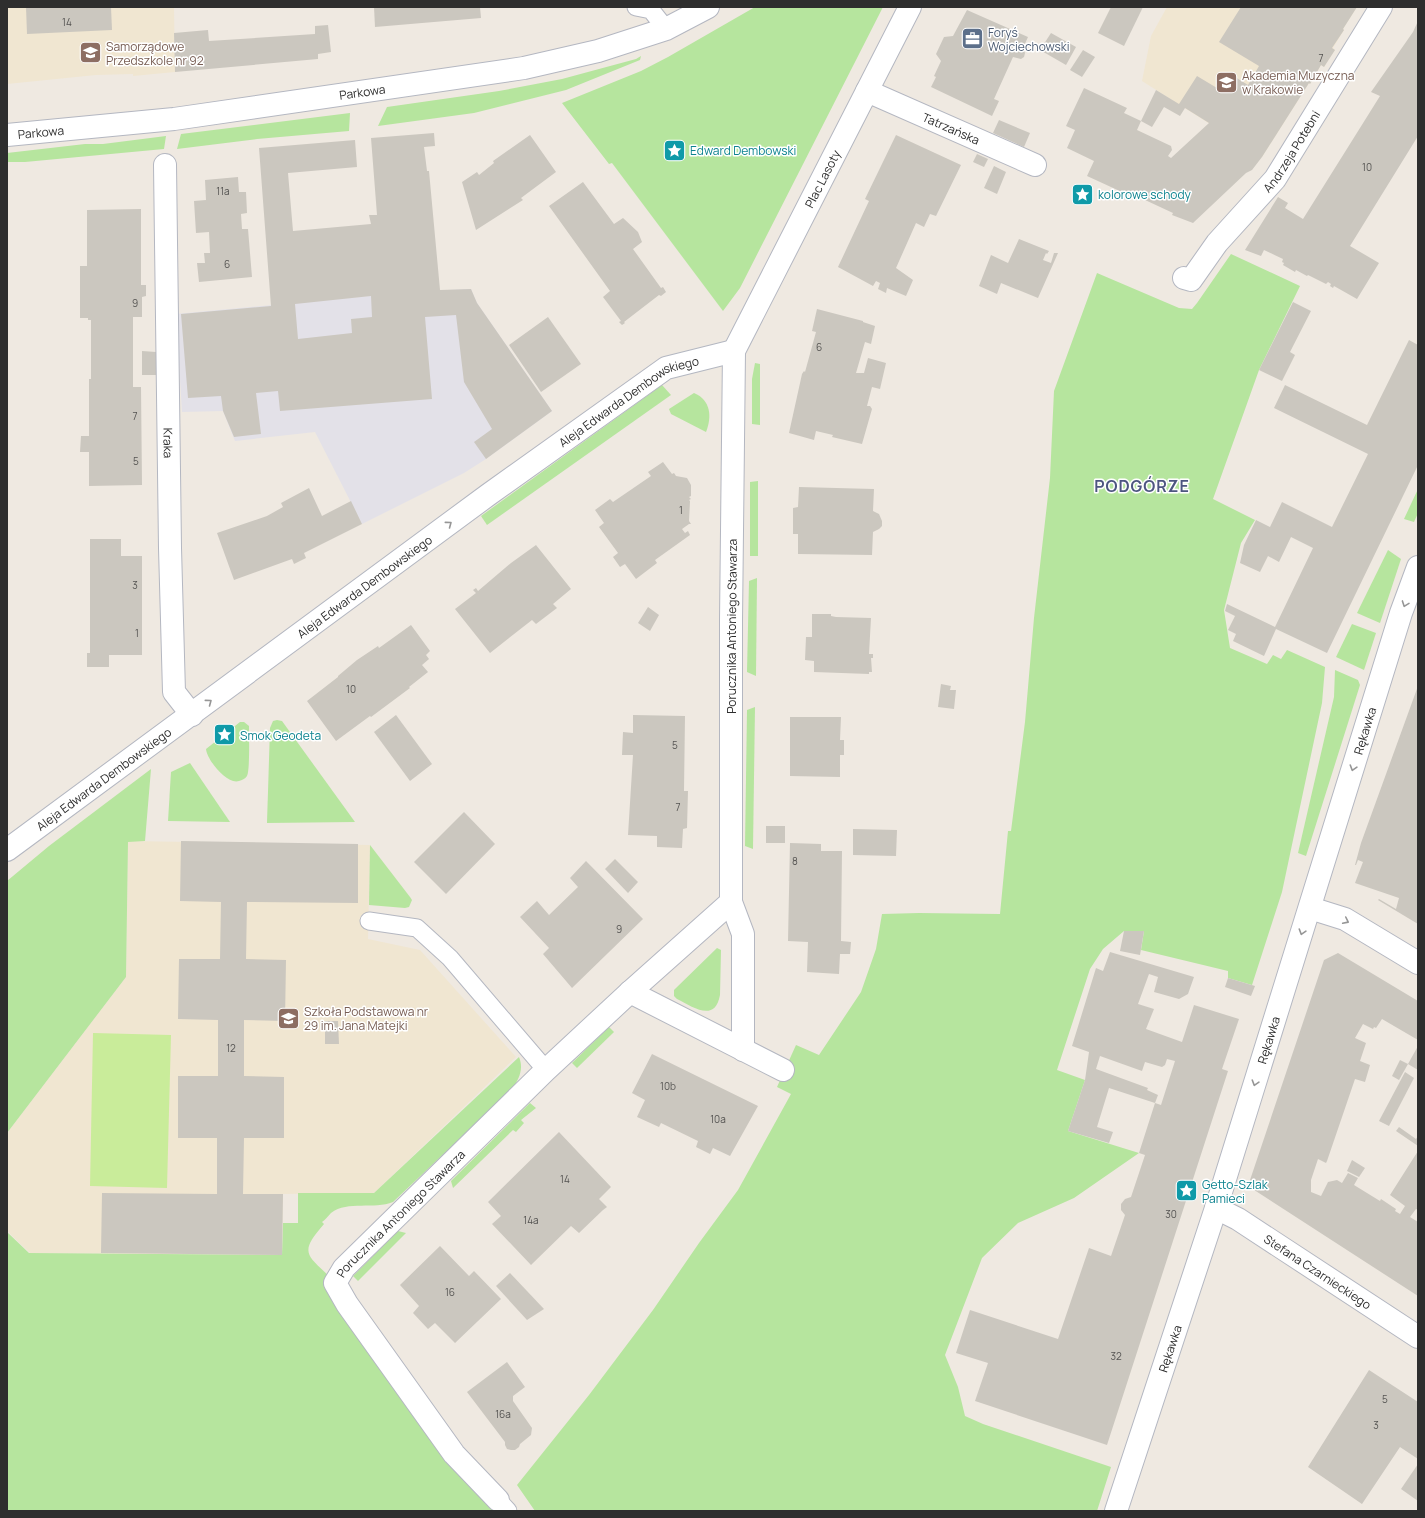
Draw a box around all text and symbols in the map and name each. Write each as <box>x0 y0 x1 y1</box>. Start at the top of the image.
house number: 14 <box>62 15 72 29</box>
place label: Foryś Wojciechowski <box>988 24 1070 55</box>
office icon: Foryś Wojciechowski <box>960 26 986 52</box>
place label: Samorządowe Przedszkole nr 92 <box>106 38 204 69</box>
school or university icon: Samorządowe Przedszkole nr 92 <box>78 40 104 66</box>
house number: 7 <box>1318 51 1324 65</box>
place label: Akademia Muzyczna w Krakowie <box>1242 67 1354 98</box>
school or university icon: Akademia Muzyczna w Krakowie <box>1214 69 1240 95</box>
street label: Parkowa <box>338 80 386 103</box>
street label: Andrzeja Potebni <box>1259 107 1324 196</box>
street label: Tatrzańska <box>920 108 982 148</box>
street label: Parkowa <box>17 121 65 142</box>
place icon: Edward Dembowski <box>661 137 687 163</box>
place label: Edward Dembowski <box>690 142 796 159</box>
street label: Plac Lasoty <box>800 146 844 211</box>
house number: 10 <box>1362 160 1372 174</box>
place icon: kolorowe schody <box>1069 181 1095 207</box>
house number: 11a <box>216 184 230 198</box>
place label: kolorowe schody <box>1098 186 1192 203</box>
house number: 6 <box>224 257 230 271</box>
house number: 9 <box>132 296 138 310</box>
house number: 6 <box>816 340 822 354</box>
street label: Aleja Edwarda Dembowskiego <box>555 352 700 451</box>
house number: 7 <box>132 409 138 423</box>
street label: Kraka <box>160 428 177 458</box>
house number: 5 <box>133 454 139 468</box>
district label: PODGÓRZE <box>1094 475 1190 497</box>
house number: 1 <box>679 503 683 517</box>
one-way arrow <box>444 522 451 529</box>
street label: Aleja Edwarda Dembowskiego <box>293 531 435 642</box>
street label: Porucznika Antoniego Stawarza <box>722 539 740 714</box>
house number: 3 <box>132 578 138 592</box>
one-way arrow <box>1401 600 1409 607</box>
house number: 1 <box>135 626 139 640</box>
house number: 10 <box>346 682 356 696</box>
one-way arrow <box>205 699 212 706</box>
street label: Rękawka <box>1349 705 1380 756</box>
place icon: Smok Geodeta <box>212 722 238 748</box>
street label: Aleja Edwarda Dembowskiego <box>33 723 174 834</box>
place label: Smok Geodeta <box>240 727 321 744</box>
house number: 5 <box>672 738 678 752</box>
one-way arrow <box>1349 764 1358 771</box>
house number: 7 <box>675 800 681 814</box>
house number: 8 <box>792 854 798 868</box>
one-way arrow <box>1342 916 1350 924</box>
house number: 9 <box>616 922 622 936</box>
one-way arrow <box>1298 929 1307 936</box>
place label: Szkoła Podstawowa nr 29 im. Jana Matejki <box>304 1003 429 1034</box>
school or university icon: Szkoła Podstawowa nr 29 im. Jana Matejki <box>275 1005 301 1031</box>
street label: Rękawka <box>1253 1014 1284 1066</box>
house number: 12 <box>226 1041 236 1055</box>
house number: 10b <box>660 1079 676 1093</box>
one-way arrow <box>1251 1079 1260 1086</box>
house number: 10a <box>710 1112 726 1126</box>
street label: Porucznika Antoniego Stawarza <box>332 1146 468 1280</box>
house number: 14 <box>560 1172 570 1186</box>
place label: Getto-Szlak Pamieci <box>1202 1176 1269 1207</box>
place icon: Getto-Szlak Pamieci <box>1174 1178 1200 1204</box>
house number: 30 <box>1165 1207 1177 1221</box>
house number: 14a <box>523 1213 539 1227</box>
street label: Stefana Czarnieckiego <box>1261 1230 1375 1313</box>
house number: 16 <box>445 1285 455 1299</box>
street label: Rękawka <box>1154 1323 1185 1374</box>
house number: 32 <box>1110 1349 1122 1363</box>
house number: 5 <box>1382 1392 1388 1406</box>
house number: 16a <box>495 1407 511 1421</box>
house number: 3 <box>1373 1418 1379 1432</box>

